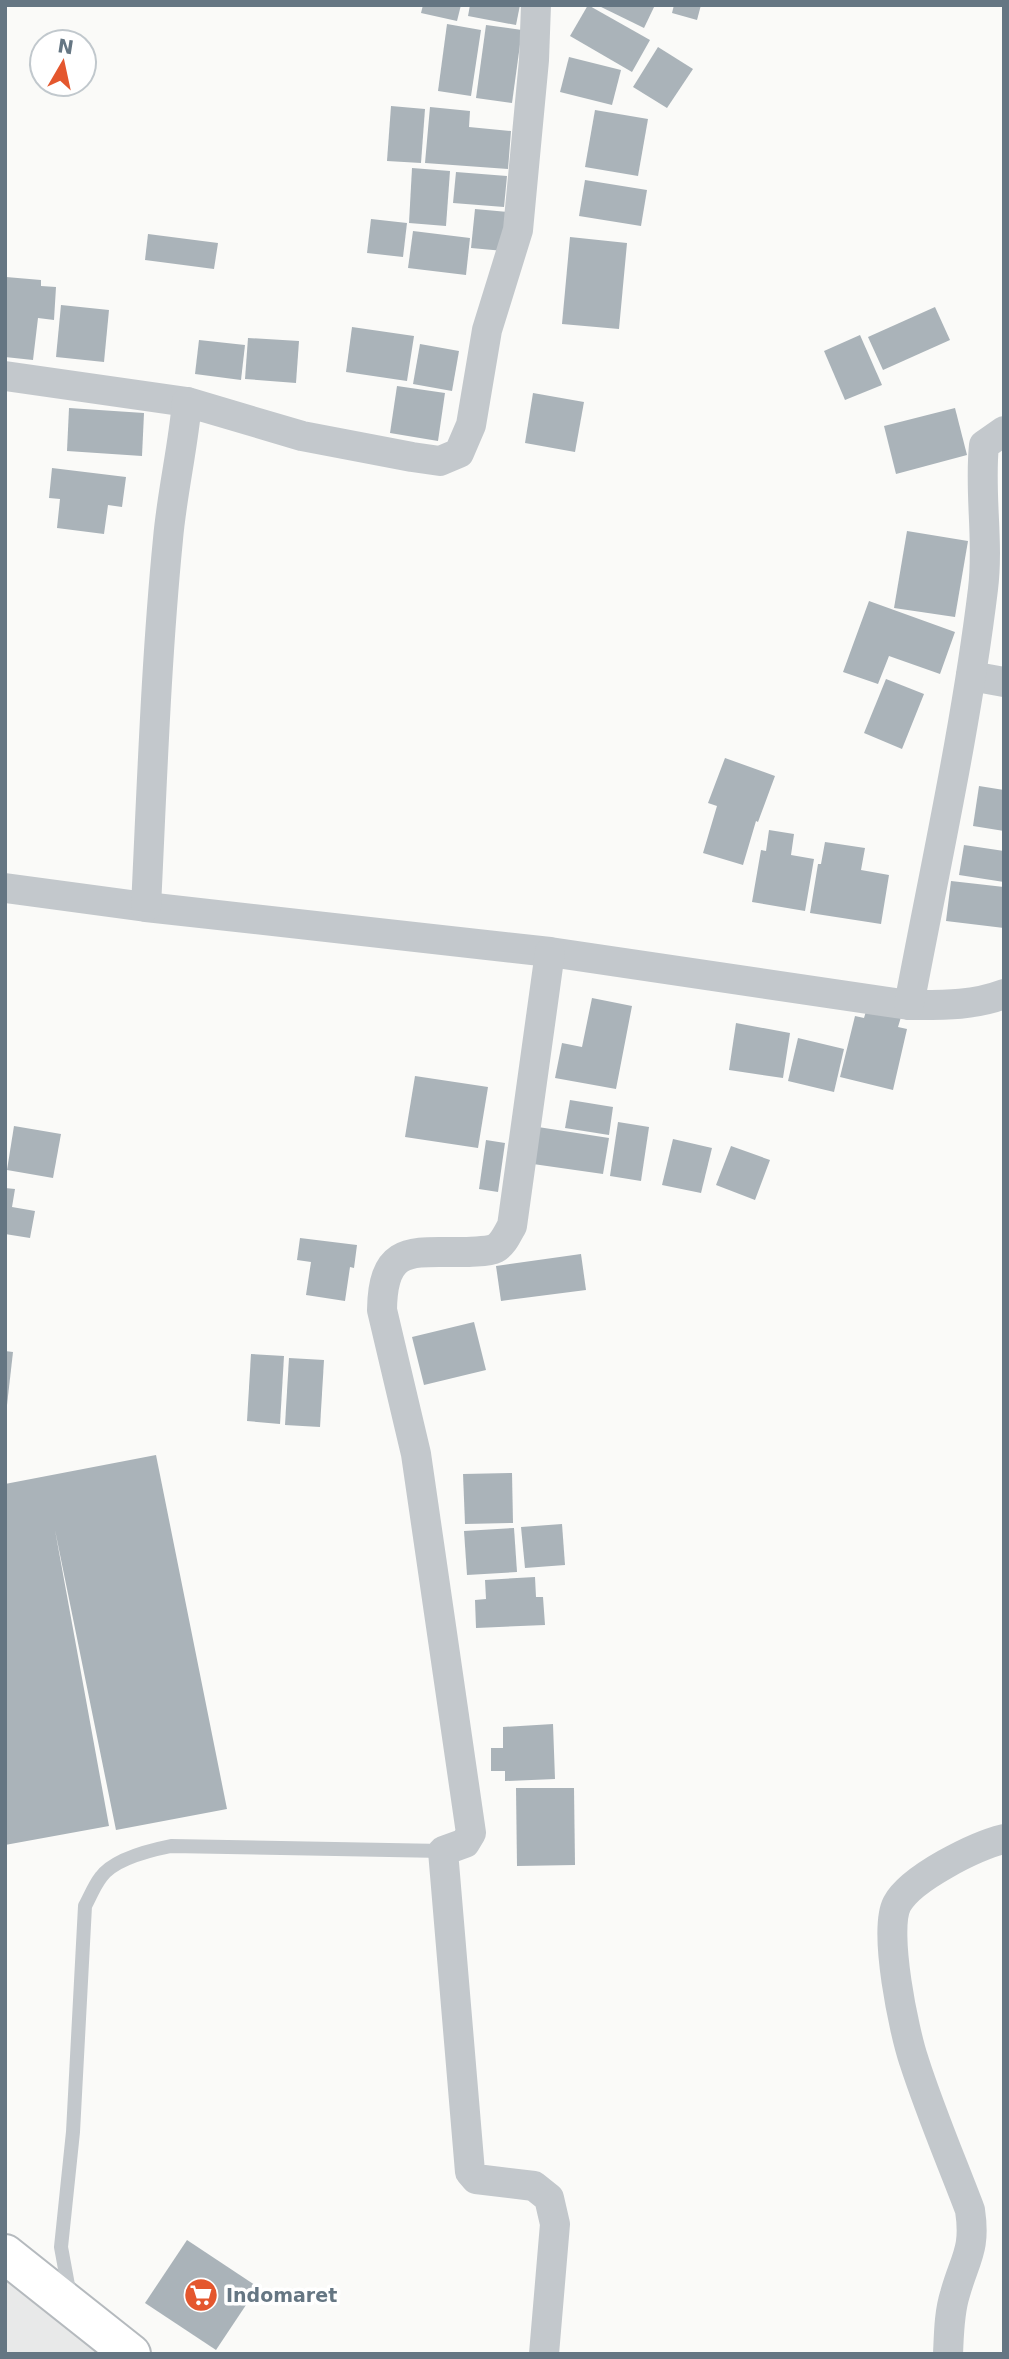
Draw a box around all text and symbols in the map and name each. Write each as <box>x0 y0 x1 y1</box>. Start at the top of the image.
north arrow <box>28 28 98 98</box>
text: N <box>56 34 75 58</box>
supermarket icon: Indomaret <box>182 2276 220 2314</box>
place label: Indomaret <box>226 2284 337 2306</box>

